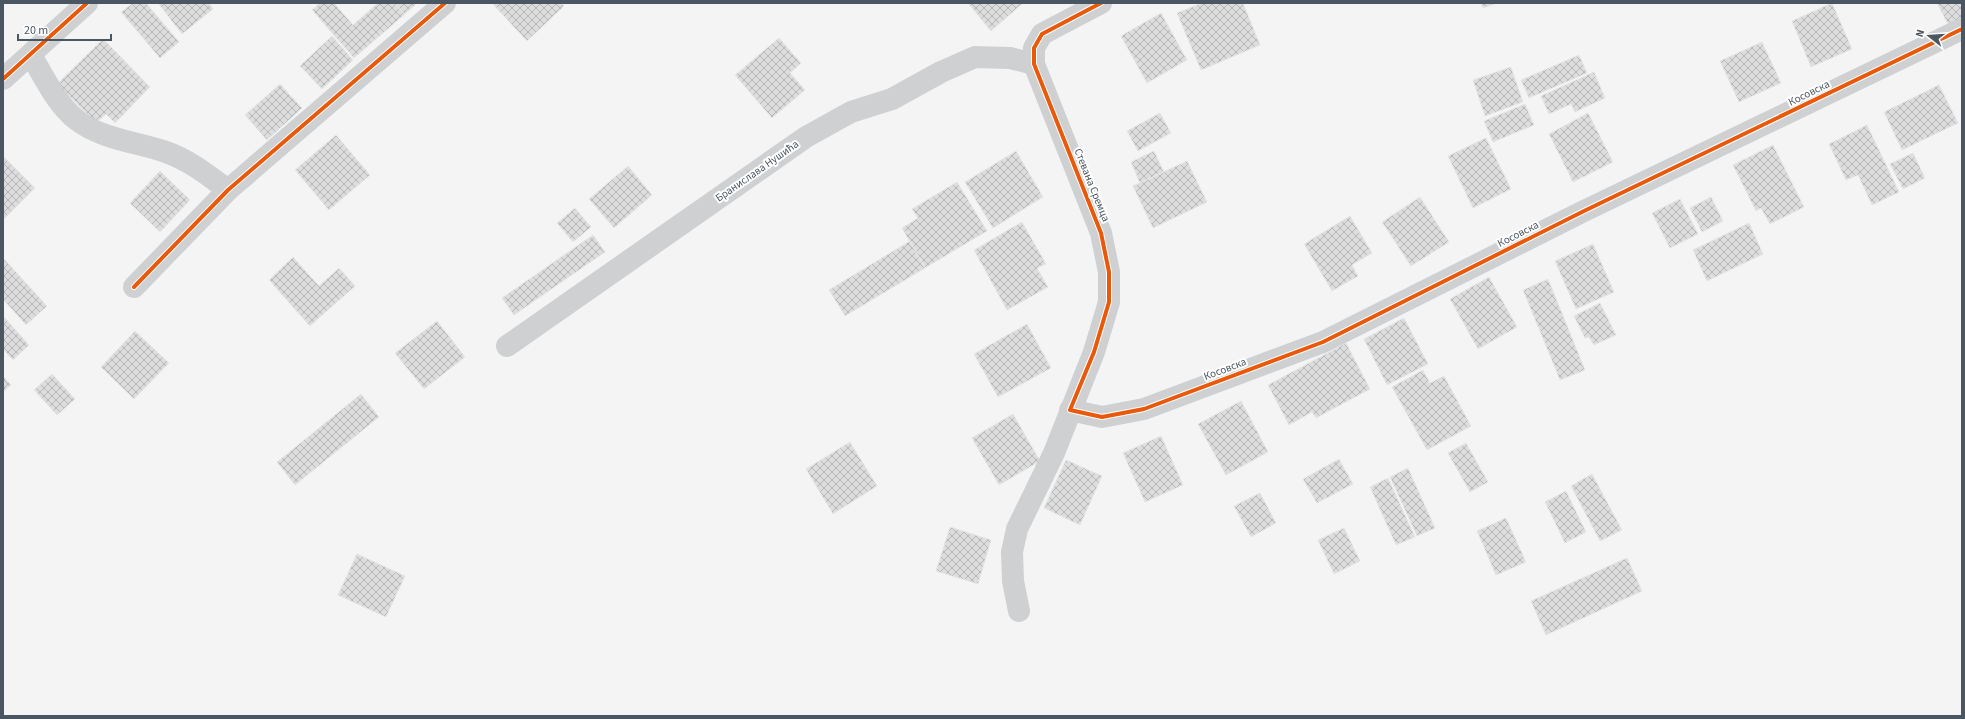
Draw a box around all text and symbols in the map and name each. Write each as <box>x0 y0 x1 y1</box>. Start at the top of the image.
scale bar <box>18 16 111 42</box>
north arrow <box>1909 16 1949 56</box>
text: 20 m <box>24 22 48 39</box>
text: N <box>1912 28 1928 39</box>
street label: Косовска <box>1786 77 1832 109</box>
street label: Бранислава Нушића <box>712 137 802 205</box>
street label: Стевана Сремца <box>1070 146 1114 224</box>
street label: Косовска <box>1495 217 1541 251</box>
street label: Косовска <box>1202 354 1248 384</box>

